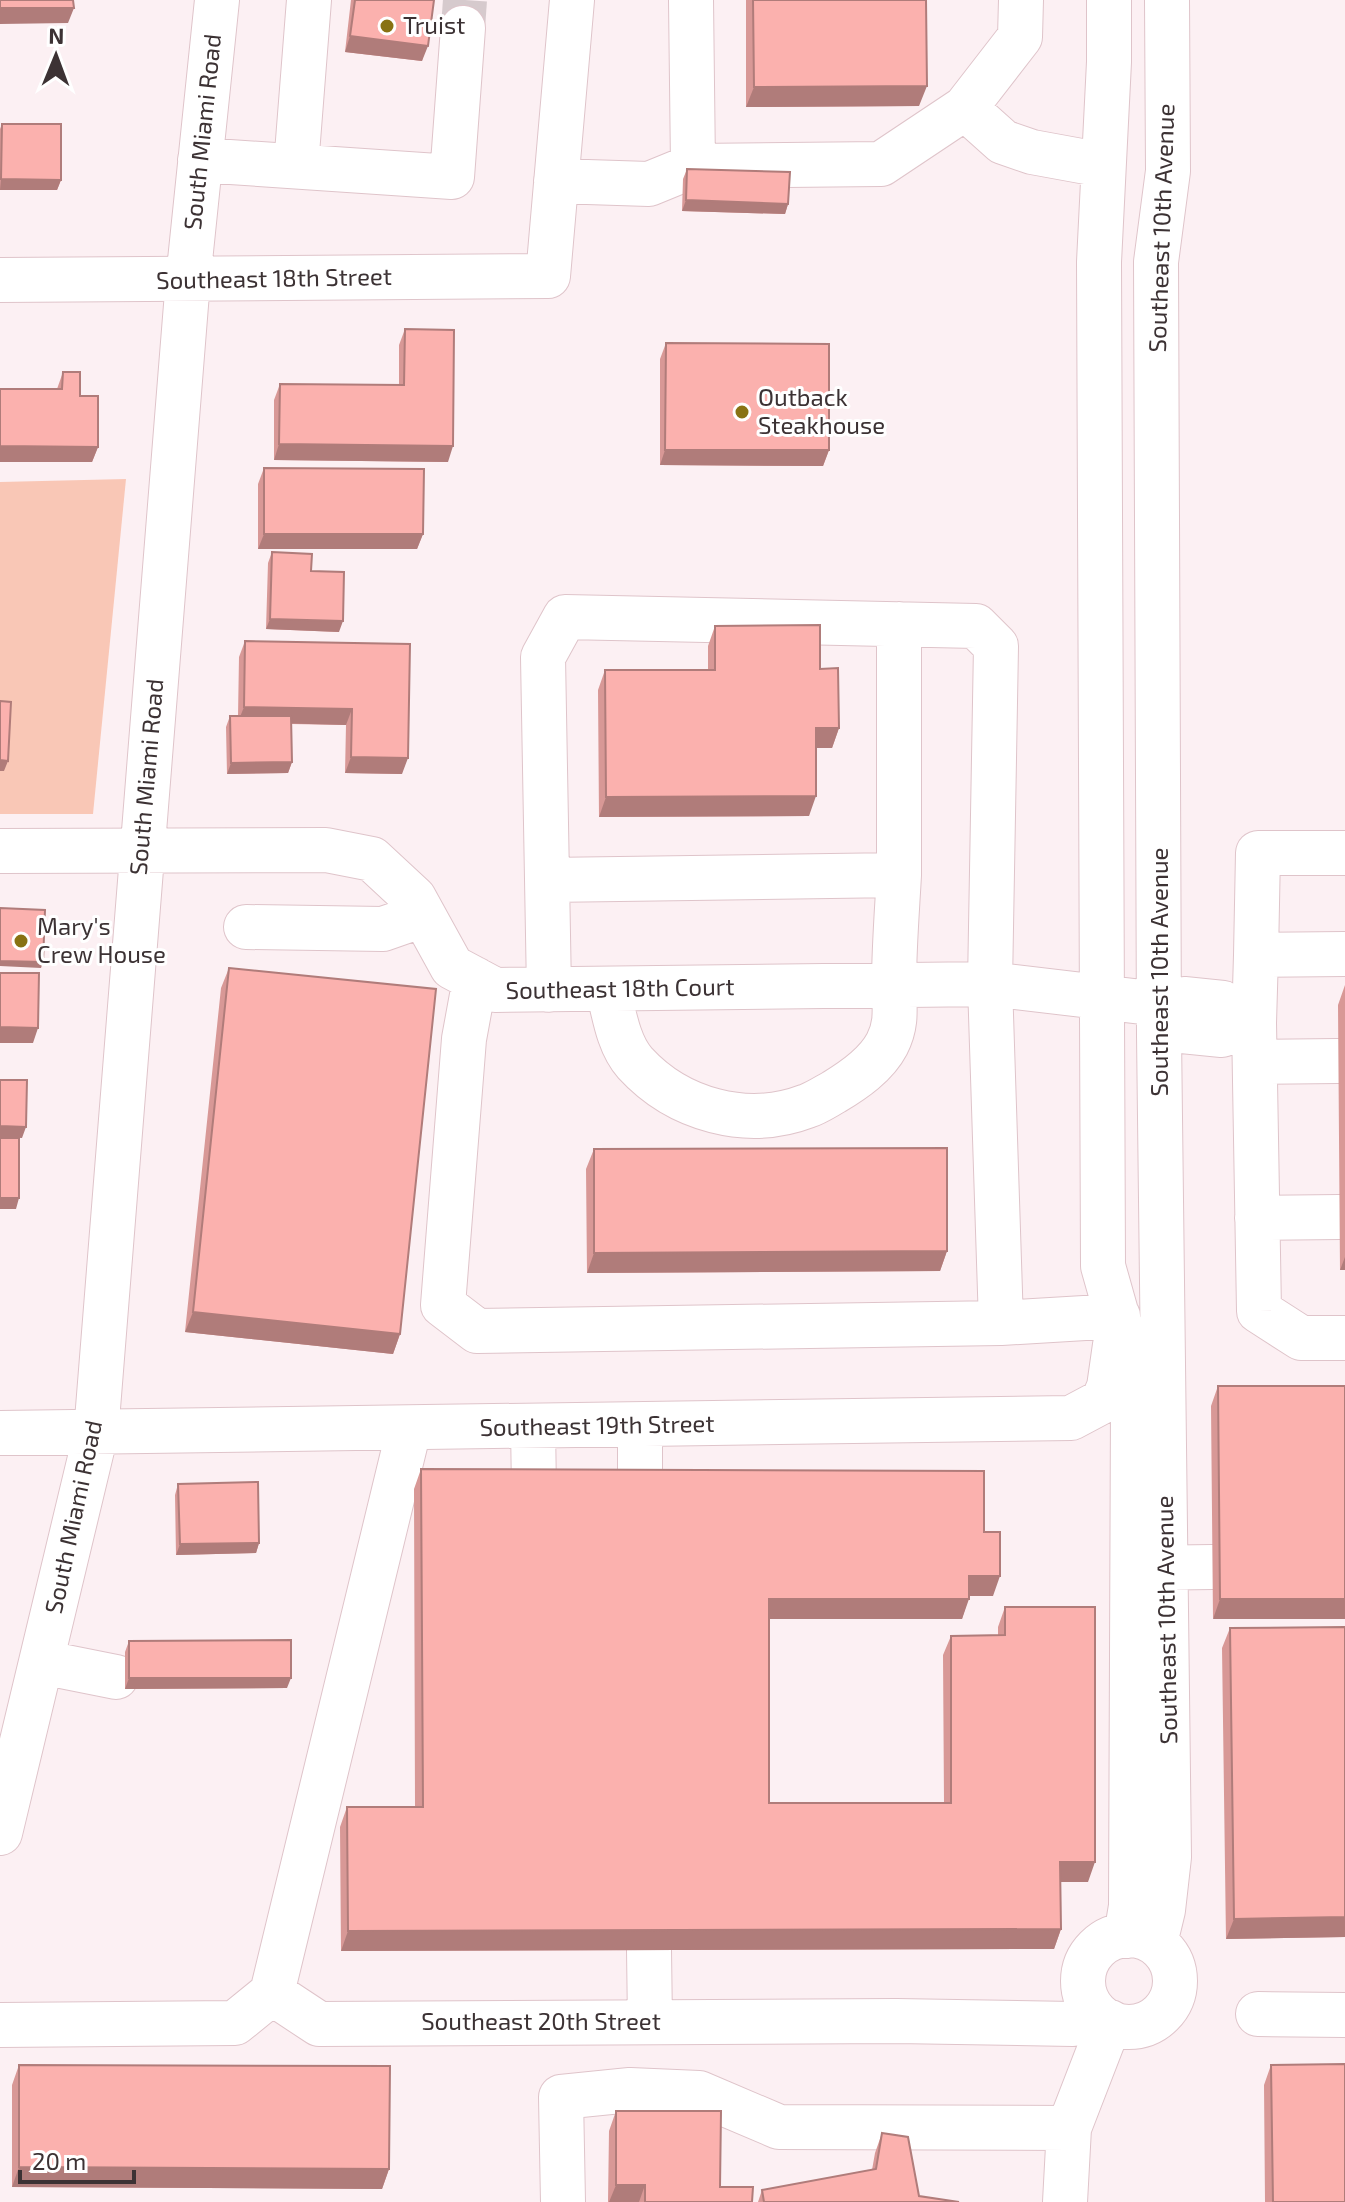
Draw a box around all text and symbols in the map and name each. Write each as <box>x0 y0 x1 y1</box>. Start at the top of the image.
place label: Truist <box>403 10 465 39</box>
north arrow <box>16 16 96 96</box>
marker: Truist <box>378 17 396 35</box>
text: N <box>48 22 65 48</box>
street label: South Miami Road <box>177 32 226 231</box>
street label: Southeast 10th Avenue <box>1142 103 1179 353</box>
street label: Southeast 18th Street <box>156 261 392 294</box>
place label: Outback Steakhouse <box>758 382 885 439</box>
marker: Outback Steakhouse <box>733 403 751 421</box>
street label: South Miami Road <box>122 677 169 876</box>
street label: Southeast 10th Avenue <box>1144 848 1173 1096</box>
place label: Mary's Crew House <box>37 911 166 968</box>
marker: Mary's Crew House <box>12 932 30 950</box>
street label: Southeast 18th Court <box>505 971 735 1004</box>
street label: Southeast 19th Street <box>479 1408 715 1441</box>
street label: South Miami Road <box>38 1417 107 1616</box>
street label: Southeast 10th Avenue <box>1149 1495 1182 1745</box>
street label: Southeast 20th Street <box>421 2006 661 2035</box>
scale bar <box>20 2134 134 2184</box>
text: 20 m <box>32 2146 86 2175</box>

